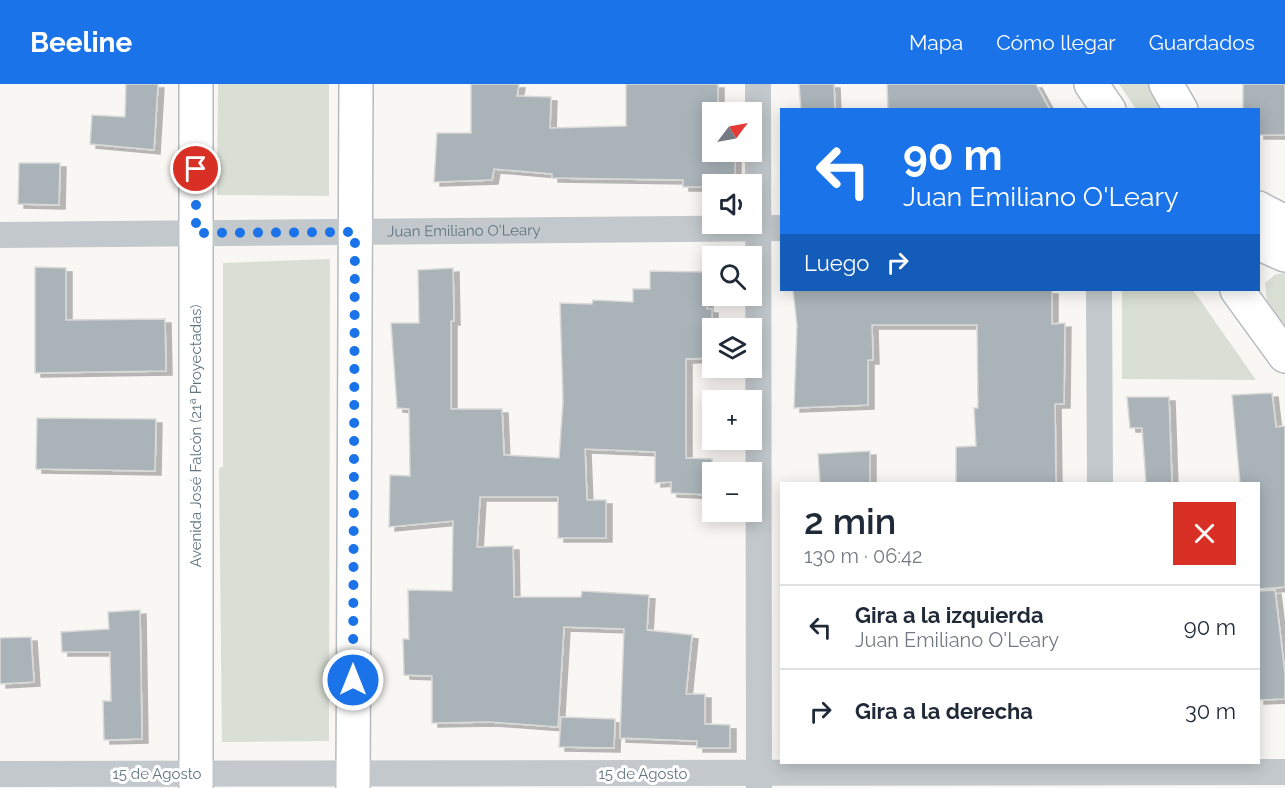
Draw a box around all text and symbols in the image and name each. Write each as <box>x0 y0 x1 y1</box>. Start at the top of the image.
text: Beeline <box>30 26 132 59</box>
text: Mapa <box>909 30 963 55</box>
text: Cómo llegar <box>996 30 1116 55</box>
text: Guardados <box>1149 30 1255 55</box>
north arrow <box>702 102 762 162</box>
map controls <box>702 102 762 522</box>
text: 90 m <box>903 131 1003 180</box>
icon: left <box>804 132 882 210</box>
pin <box>170 143 221 194</box>
icon: arrive <box>179 152 212 185</box>
button: sound <box>702 174 762 234</box>
text: Juan Emiliano O'Leary <box>903 181 1179 212</box>
street label: Juan Emiliano O'Leary <box>387 221 541 241</box>
button: search <box>702 246 762 306</box>
icon: right <box>881 246 914 279</box>
text: Luego <box>804 250 869 276</box>
street label: Avenida José Falcón (21ª Proyectadas) <box>187 304 205 568</box>
button: layers <box>702 318 762 378</box>
button: + <box>702 390 762 450</box>
button: − <box>702 462 762 522</box>
text: 2 min <box>804 500 896 542</box>
button: close <box>1173 502 1236 565</box>
text: 130 m · 06:42 <box>804 544 922 568</box>
text: Gira a la izquierda <box>855 602 1044 628</box>
icon: left <box>804 611 837 644</box>
text: 90 m <box>1184 614 1236 640</box>
text: Juan Emiliano O'Leary <box>855 628 1059 652</box>
position arrow <box>321 648 385 712</box>
icon: right <box>804 695 837 728</box>
text: Gira a la derecha <box>855 698 1033 724</box>
text: 30 m <box>1185 698 1236 724</box>
street label: 15 de Agosto <box>112 765 202 783</box>
street label: 15 de Agosto <box>598 765 688 783</box>

